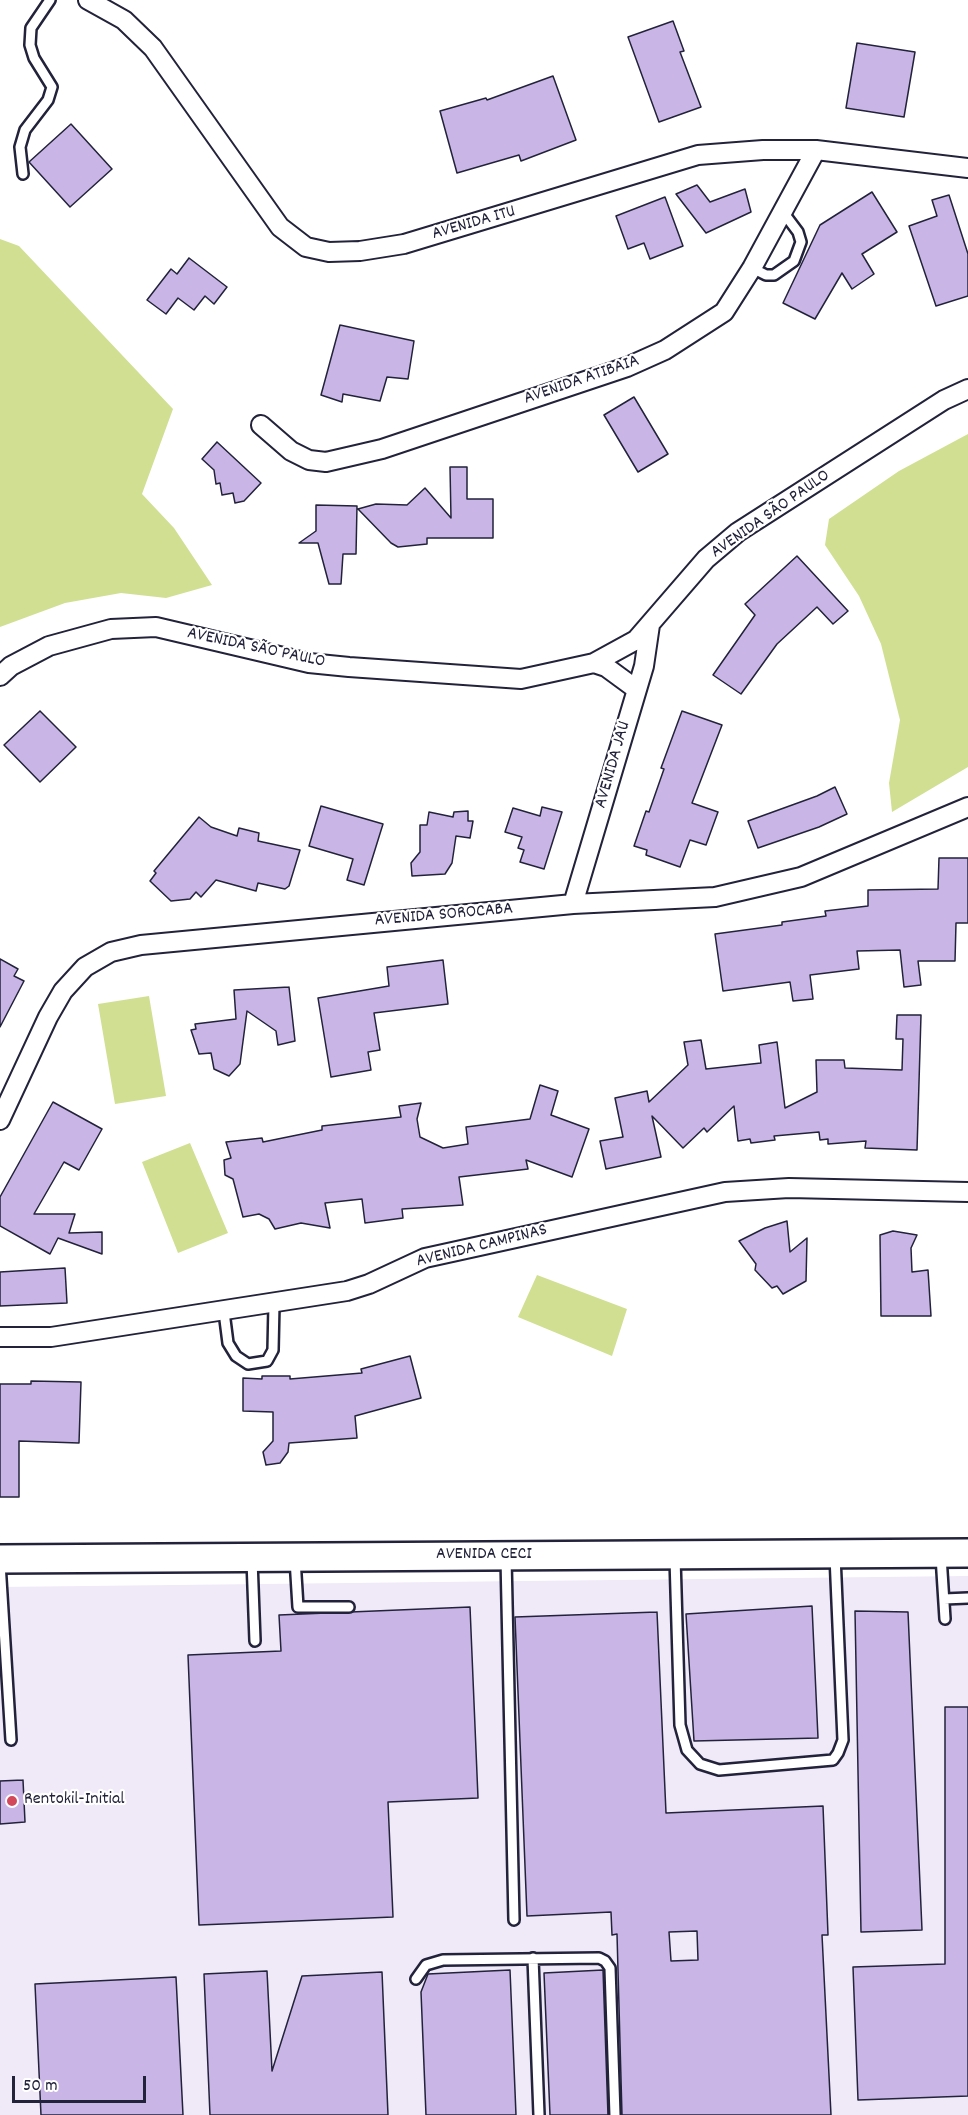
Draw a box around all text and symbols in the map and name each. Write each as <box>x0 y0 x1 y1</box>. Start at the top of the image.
street label: AVENIDA ITU <box>430 202 518 246</box>
street label: AVENIDA ATIBAIA <box>521 351 643 411</box>
street label: AVENIDA SÃO PAULO <box>707 466 835 564</box>
street label: AVENIDA SÃO PAULO <box>185 624 327 674</box>
street label: AVENIDA JAU <box>591 719 637 811</box>
street label: AVENIDA SOROCABA <box>374 899 514 933</box>
street label: AVENIDA CAMPINAS <box>414 1220 550 1274</box>
street label: AVENIDA CECI <box>436 1545 532 1567</box>
place label: Rentokil-Initial <box>24 1790 125 1812</box>
marker: Rentokil-Initial <box>5 1794 19 1808</box>
scale bar <box>15 2064 148 2102</box>
text: 50 m <box>23 2074 58 2099</box>

